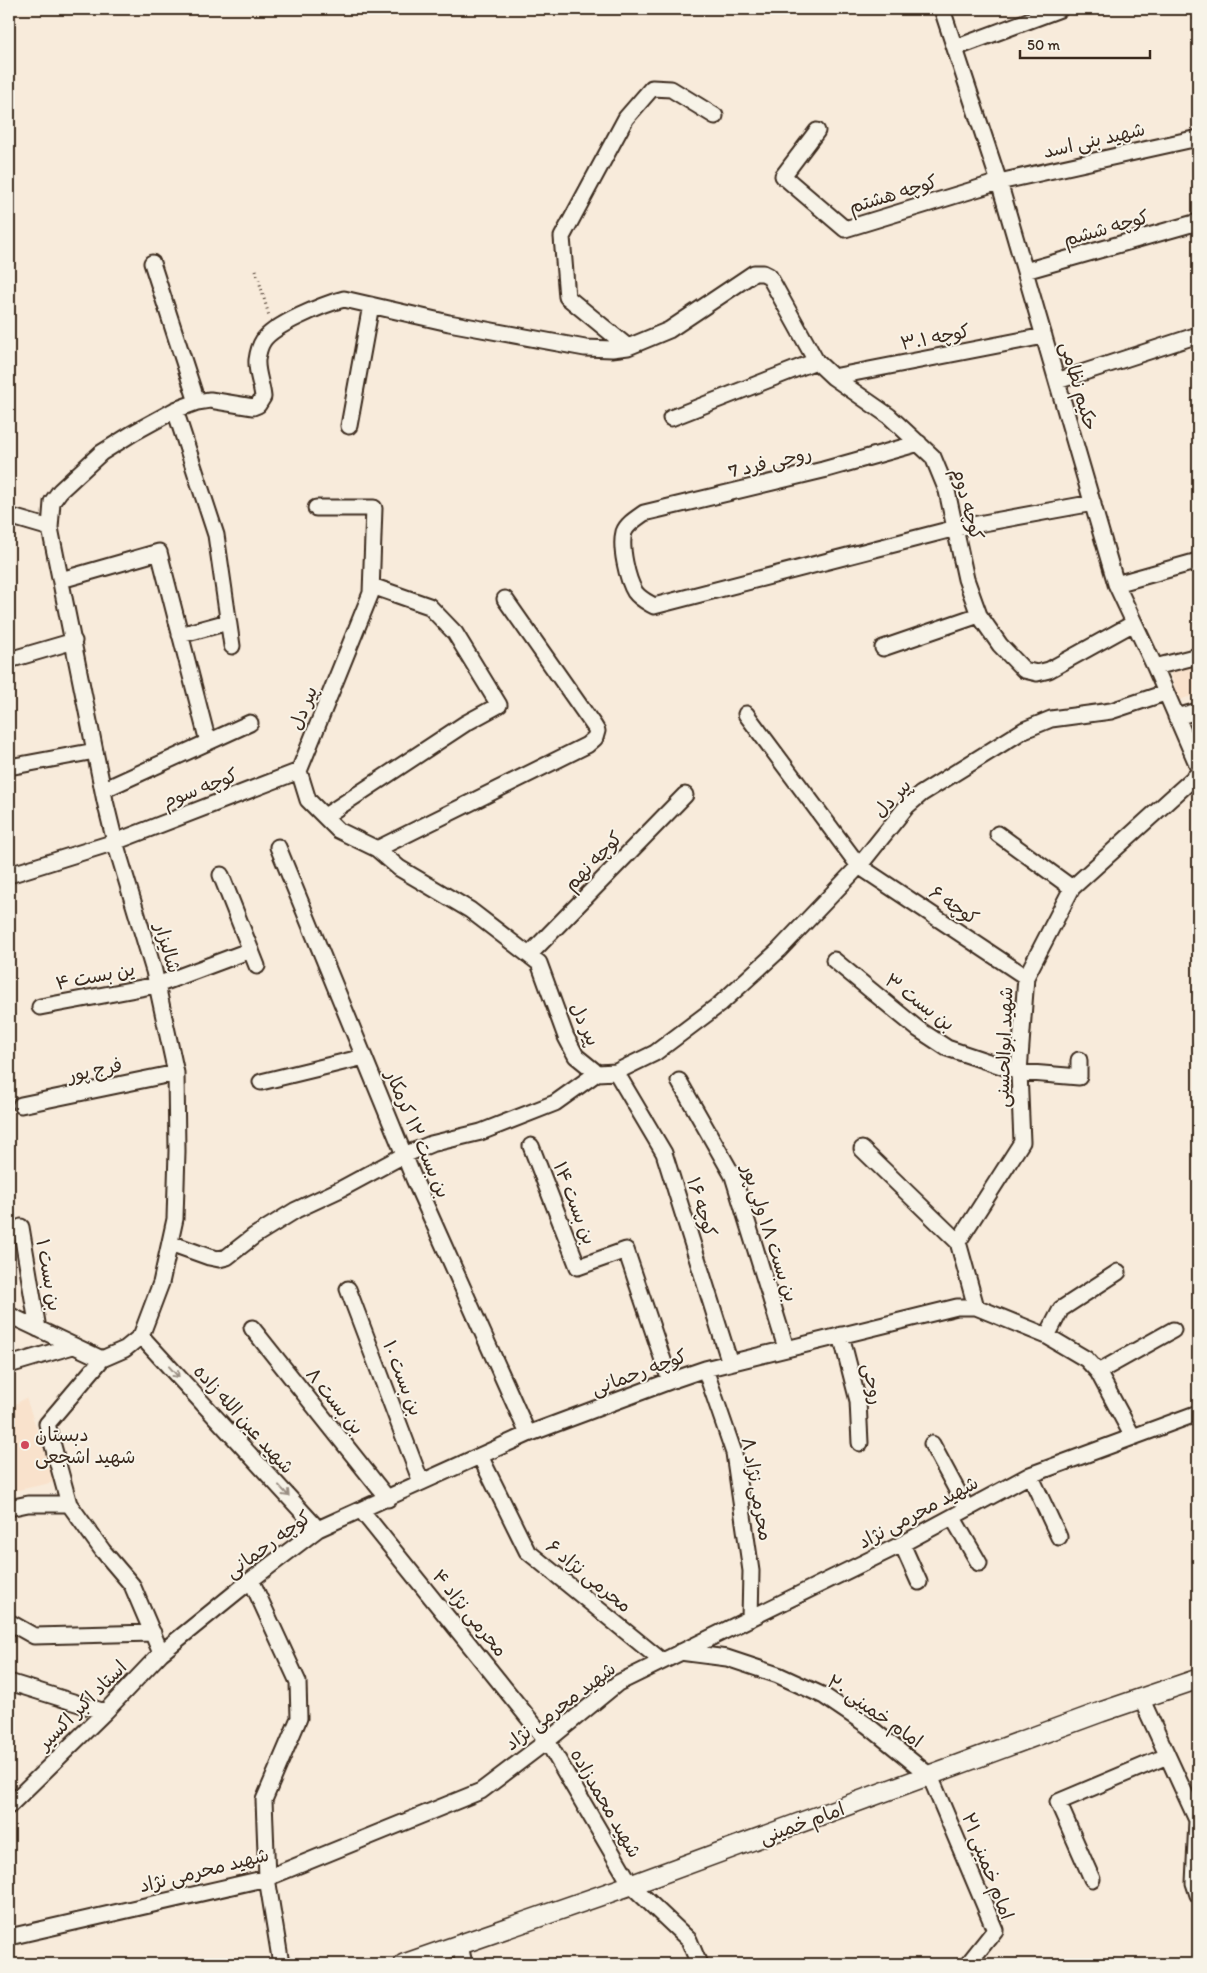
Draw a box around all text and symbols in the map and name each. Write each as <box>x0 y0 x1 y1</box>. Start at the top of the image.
scale bar <box>1020 28 1150 60</box>
text: 50 m <box>1027 36 1060 54</box>
street label: شهید بنی اسد <box>1041 117 1147 164</box>
street label: کوچه هشتم <box>846 170 941 221</box>
street label: کوچه ششم <box>1061 205 1152 254</box>
street label: کوچه ۳.۱ <box>898 319 972 356</box>
street label: حکیم نظامی <box>1052 339 1103 434</box>
street label: روحی فرد 7 <box>726 441 814 484</box>
street label: کوچه دوم <box>944 465 989 543</box>
street label: پیر دل <box>284 683 323 734</box>
street label: کوچه سوم <box>159 763 242 816</box>
street label: پیر دل <box>868 774 917 823</box>
street label: کوچه نهم <box>559 826 629 898</box>
street label: کوچه ۶ <box>924 880 983 931</box>
street label: شالیزار <box>149 919 186 976</box>
street label: ین بست ۴ <box>53 957 137 995</box>
street label: بن بست ۳ <box>881 968 959 1036</box>
street label: شهید ابوالحسنی <box>990 986 1019 1108</box>
street label: پیر دل <box>564 999 605 1050</box>
street label: فرج پور <box>64 1053 124 1088</box>
street label: بن بست ۱۲ کرمکار <box>380 1065 455 1201</box>
street label: بن بست ۱۴ <box>549 1158 601 1248</box>
street label: بن بست ۱۸ ولی پور <box>735 1159 803 1305</box>
street label: کوچه ۱۶ <box>681 1174 722 1240</box>
street label: بن بست ۱ <box>31 1237 67 1313</box>
street label: بن بست ۱۰ <box>378 1337 428 1419</box>
street label: کوچه رحمانی <box>588 1344 690 1401</box>
street label: شهید عین الله زاده <box>189 1360 299 1478</box>
street label: روحی <box>857 1361 888 1407</box>
street label: بن بست ۸ <box>301 1363 369 1439</box>
one-way arrow <box>168 1365 180 1378</box>
place label: دبستان شهید اشجعی <box>35 1423 135 1469</box>
street label: محرمی نژاد ۸ <box>736 1435 777 1543</box>
marker: دبستان شهید اشجعی <box>19 1439 31 1451</box>
street label: شهید محرمی نژاد <box>854 1471 982 1554</box>
one-way arrow <box>278 1485 290 1498</box>
street label: کوچه رحمانی <box>221 1505 316 1584</box>
street label: محرمی نژاد ۶ <box>541 1535 636 1618</box>
street label: محرمی نژاد ۴ <box>427 1565 512 1662</box>
street label: استاد اکبر اکسیر <box>31 1656 131 1756</box>
street label: شهید محرمی نژاد <box>500 1657 621 1756</box>
street label: امام خمینی ۲۰ <box>821 1669 927 1755</box>
street label: شهید محمدزاده <box>566 1744 646 1862</box>
street label: امام خمینی <box>756 1797 849 1852</box>
street label: امام خمینی ۲۱ <box>954 1809 1019 1924</box>
street label: شهید محرمی نژاد <box>137 1843 271 1898</box>

